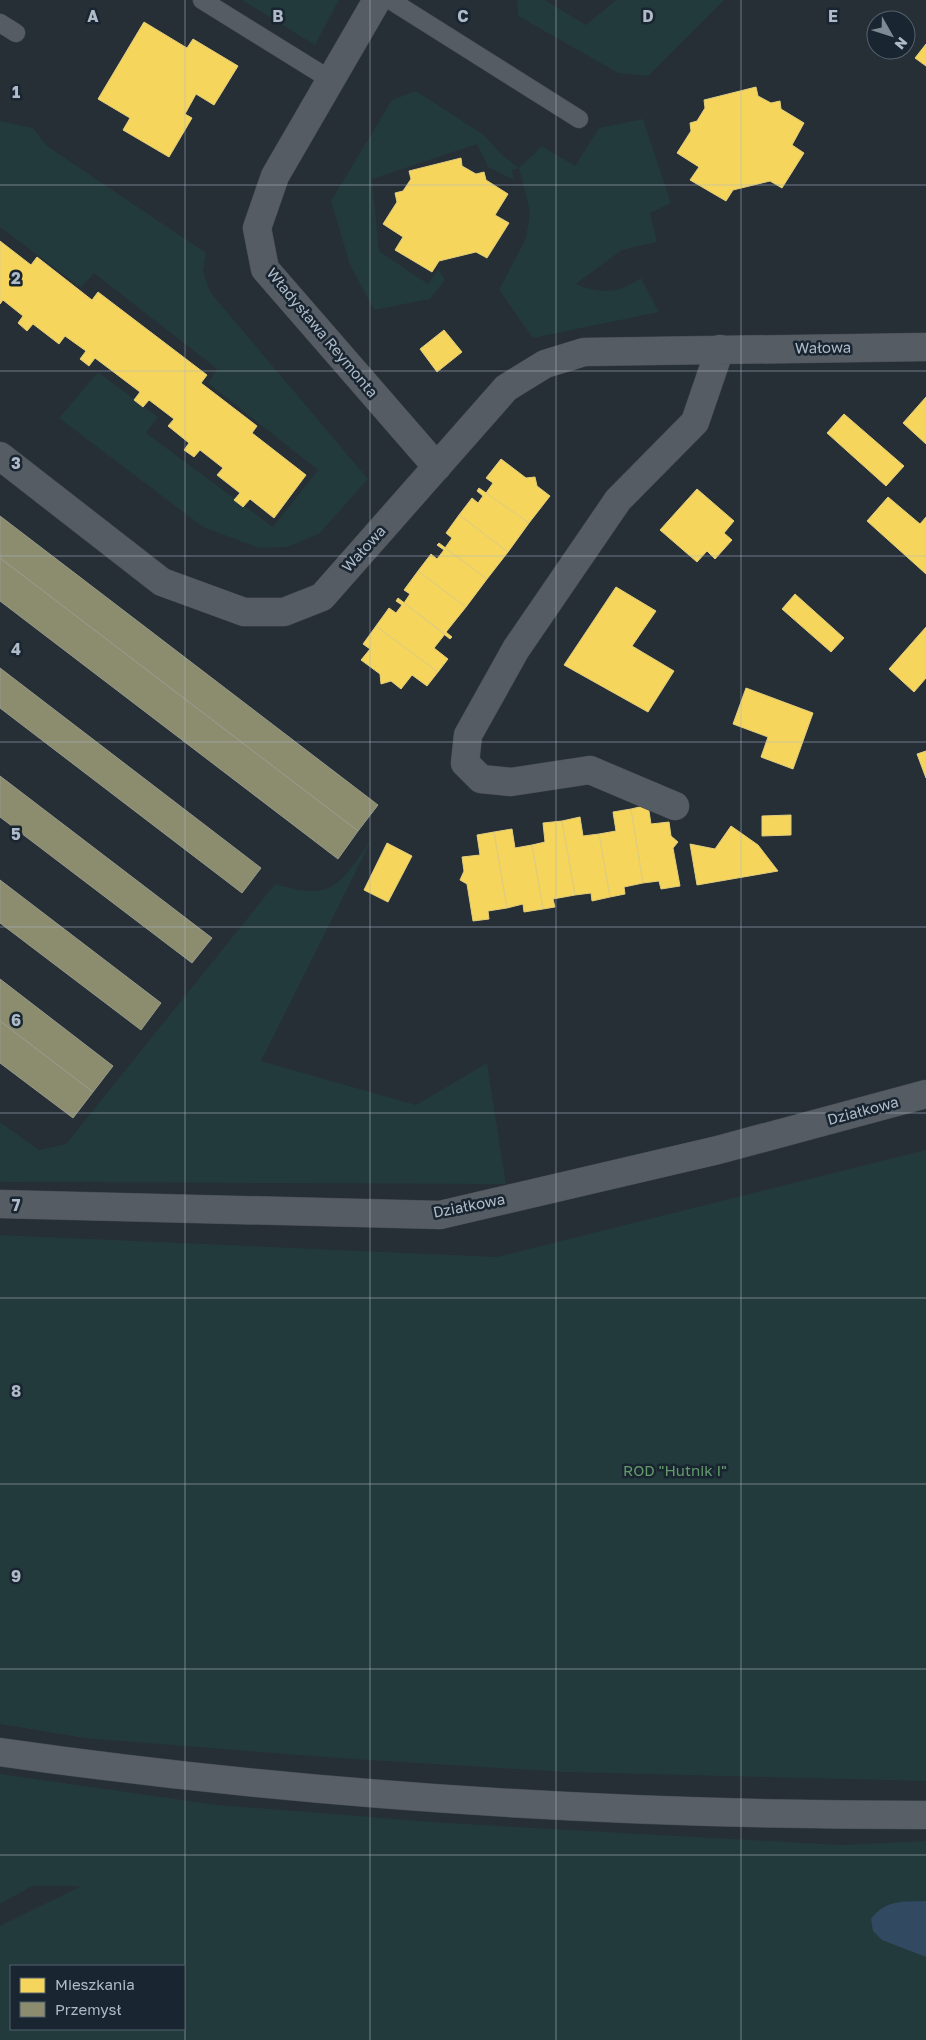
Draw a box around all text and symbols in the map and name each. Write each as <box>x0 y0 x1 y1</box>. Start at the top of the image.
text: A <box>87 6 99 26</box>
text: B <box>272 6 284 26</box>
text: C <box>457 6 469 26</box>
text: D <box>642 6 654 26</box>
text: E <box>828 6 838 26</box>
north arrow <box>866 10 916 60</box>
text: N <box>892 34 911 53</box>
text: 1 <box>12 82 20 102</box>
street label: Władysława Reymonta <box>263 264 382 401</box>
text: 2 <box>11 268 21 288</box>
street label: Wałowa <box>795 338 851 356</box>
text: 3 <box>11 453 21 473</box>
street label: Wałowa <box>338 521 389 575</box>
text: 4 <box>11 639 21 659</box>
text: 5 <box>11 824 21 844</box>
text: 6 <box>11 1010 21 1030</box>
street label: Działkowa <box>825 1092 900 1128</box>
street label: Działkowa <box>431 1189 506 1221</box>
text: 7 <box>12 1195 21 1215</box>
text: 8 <box>11 1381 21 1401</box>
park label: ROD "Hutnik I" <box>623 1461 727 1479</box>
text: 9 <box>11 1566 21 1586</box>
legend <box>10 1965 185 2030</box>
text: Mieszkania <box>55 1975 135 1993</box>
text: Przemysł <box>55 2000 122 2018</box>

